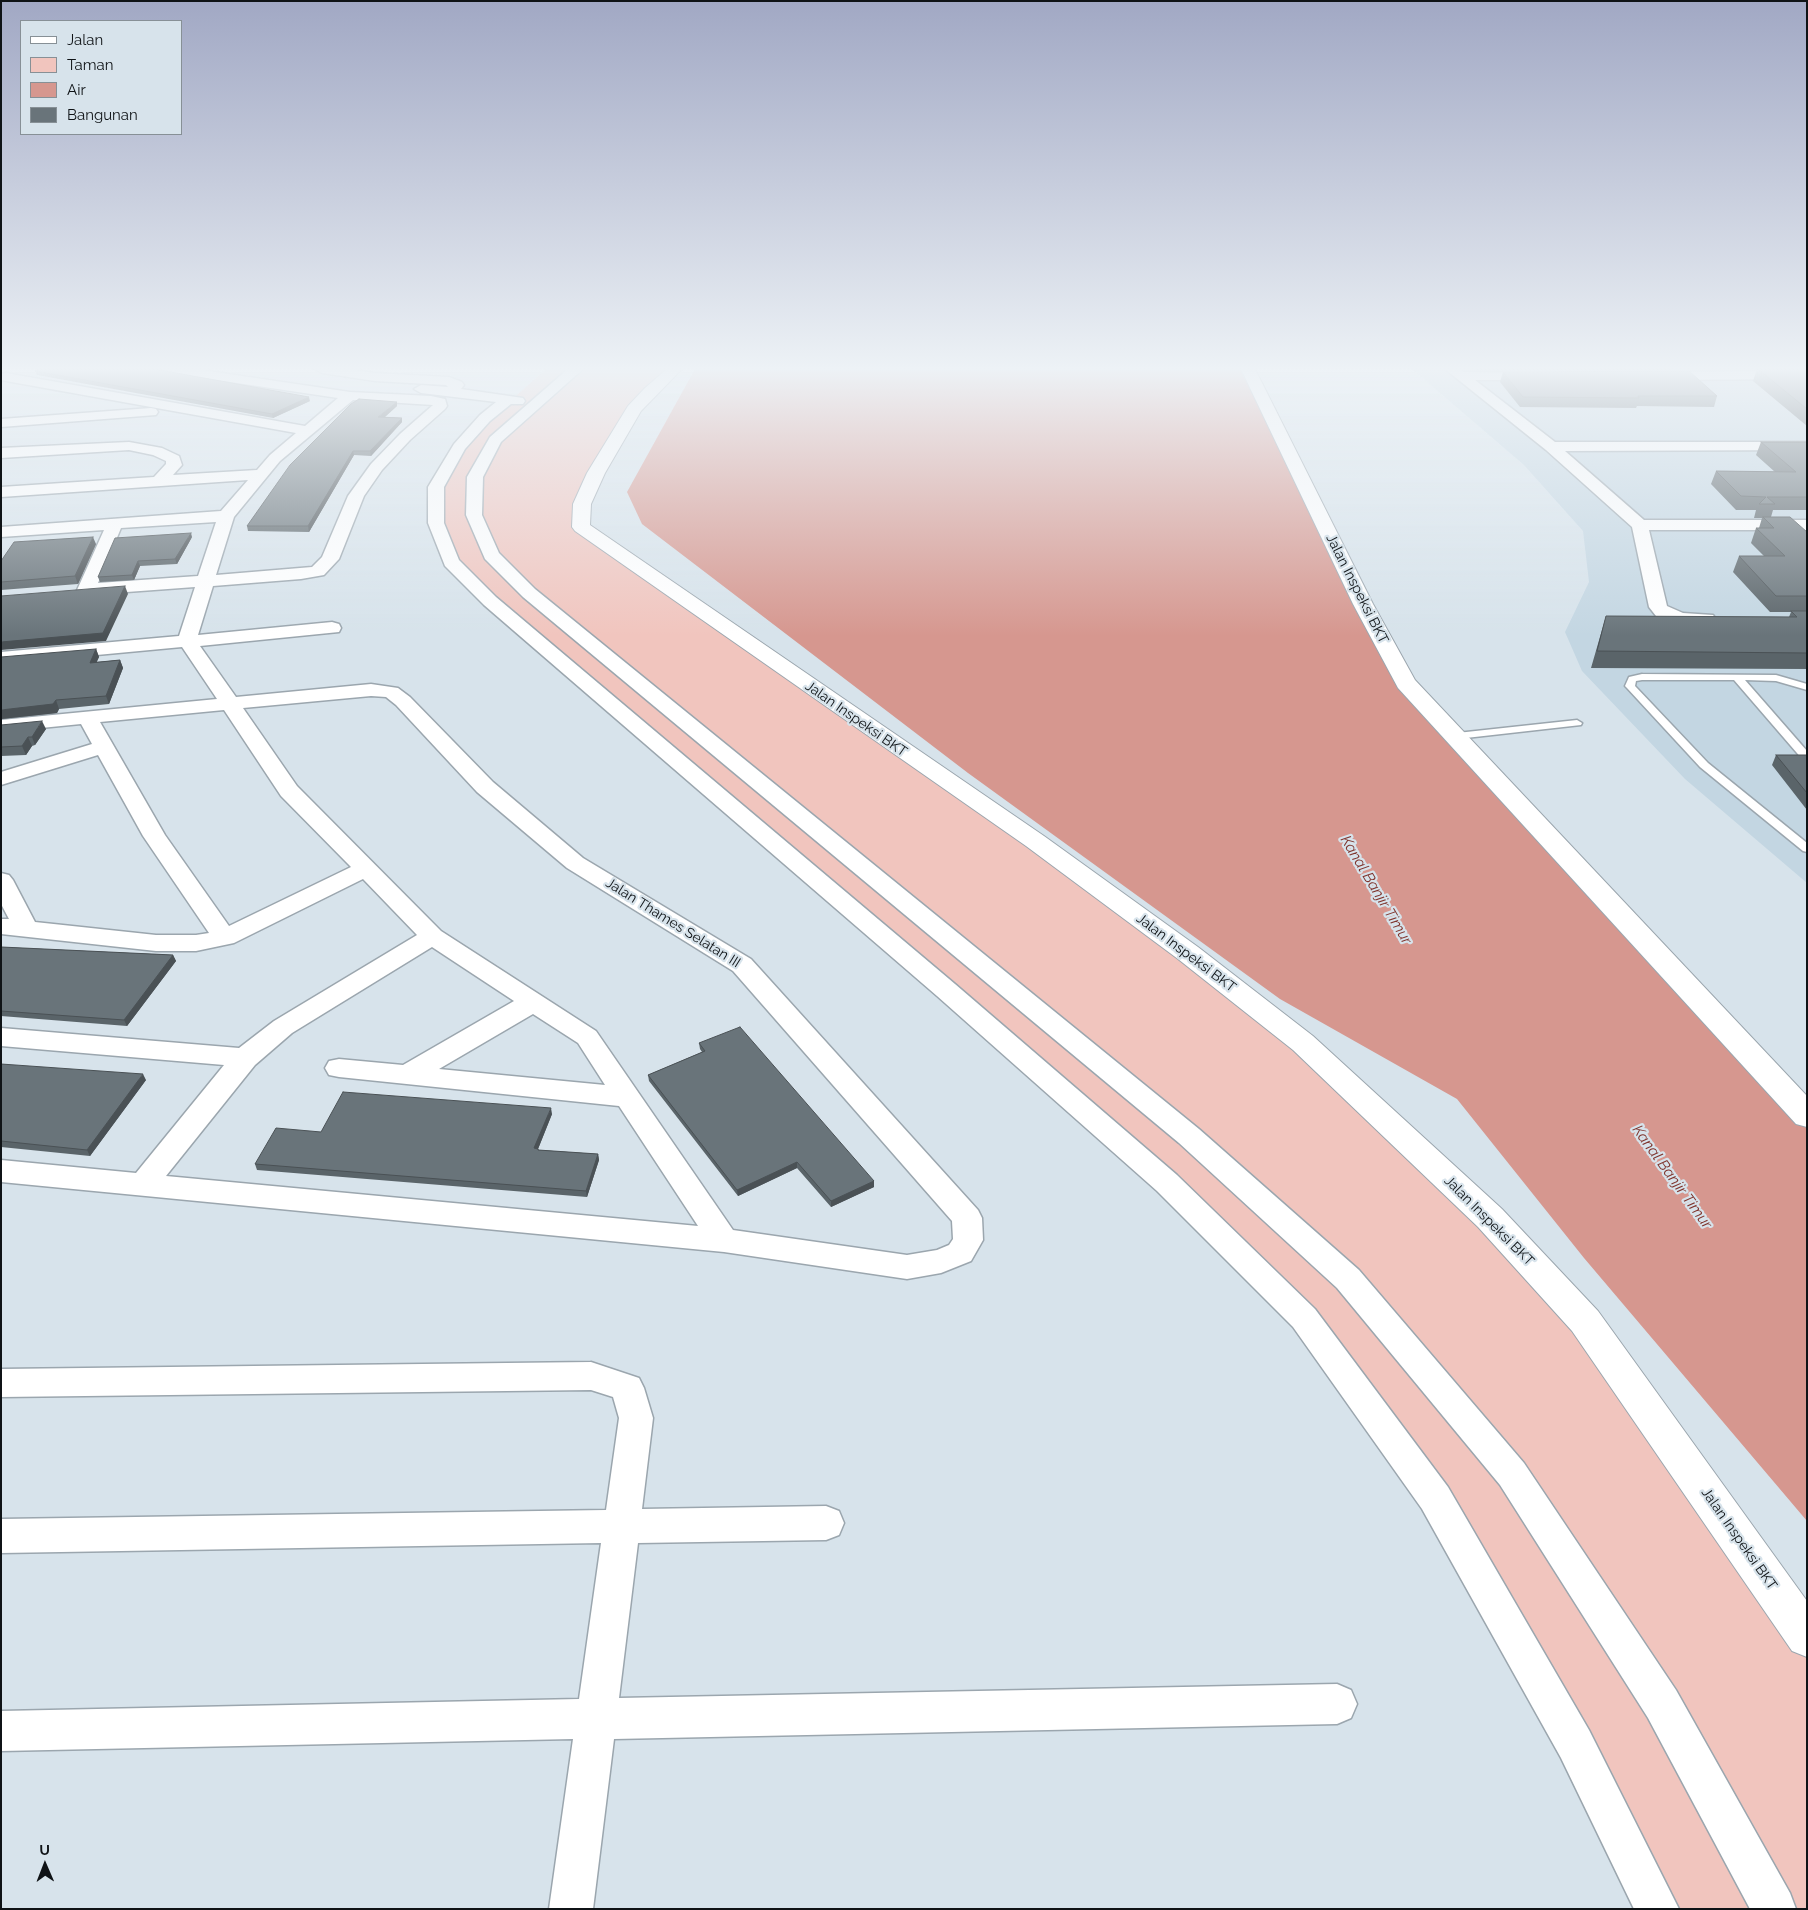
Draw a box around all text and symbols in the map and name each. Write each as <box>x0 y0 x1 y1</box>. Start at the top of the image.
legend <box>20 20 182 135</box>
text: Jalan <box>67 31 103 49</box>
text: Taman <box>67 56 113 74</box>
text: Air <box>67 81 86 99</box>
text: Bangunan <box>67 106 138 124</box>
street label: Jalan Inspeksi BKT <box>1322 532 1392 646</box>
street label: Jalan Inspeksi BKT <box>802 678 910 760</box>
water label: Kanal Banjir Timur <box>1336 832 1416 948</box>
street label: Jalan Thames Selatan III <box>603 875 743 971</box>
street label: Jalan Inspeksi BKT <box>1133 910 1239 996</box>
water label: Kanal Banjir Timur <box>1628 1122 1716 1232</box>
street label: Jalan Inspeksi BKT <box>1441 1173 1537 1269</box>
street label: Jalan Inspeksi BKT <box>1698 1485 1780 1593</box>
north arrow <box>20 1840 70 1890</box>
text: U <box>39 1842 50 1858</box>

